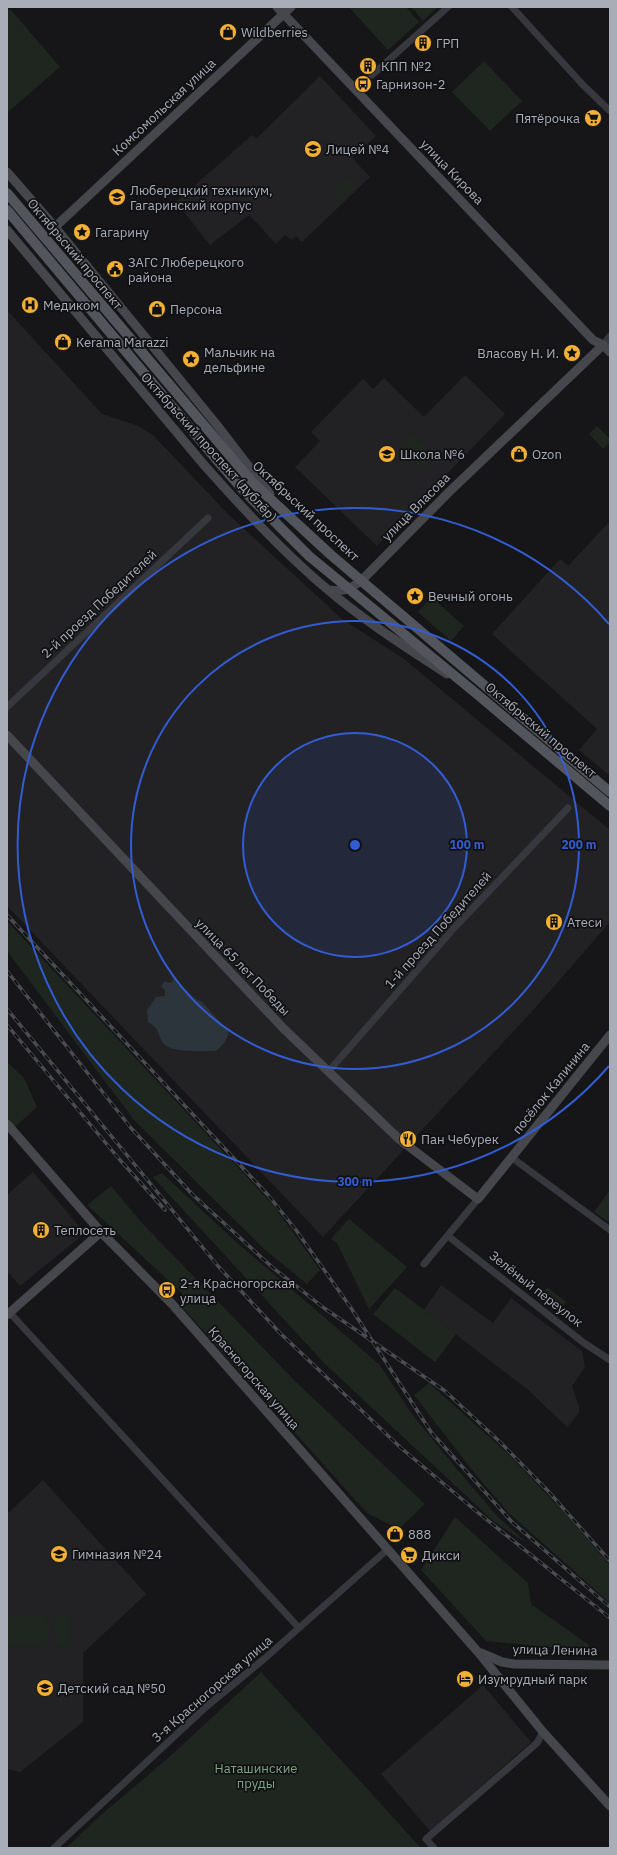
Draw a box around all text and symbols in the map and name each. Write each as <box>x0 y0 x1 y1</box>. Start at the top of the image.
shop icon: Wildberries <box>218 22 238 42</box>
place label: Wildberries <box>241 24 308 41</box>
building icon: ГРП <box>413 33 433 53</box>
place label: ГРП <box>436 35 459 52</box>
street label: Комсомольская улица <box>109 55 219 159</box>
building icon: КПП №2 <box>358 56 378 76</box>
place label: КПП №2 <box>381 58 432 75</box>
bus stop icon: Гарнизон-2 <box>353 74 373 94</box>
place label: Гарнизон-2 <box>376 76 446 93</box>
supermarket icon: Пятёрочка <box>583 108 603 128</box>
place label: Пятёрочка <box>515 110 580 127</box>
street label: улица Кирова <box>417 136 487 208</box>
school or university icon: Лицей №4 <box>303 139 323 159</box>
place label: Лицей №4 <box>326 141 390 158</box>
place label: Люберецкий техникум, Гагаринский корпус <box>130 182 273 214</box>
school or university icon: Люберецкий техникум, Гагаринский корпус <box>107 187 127 207</box>
street label: Октябрьский проспект <box>24 195 126 313</box>
place icon: Гагарину <box>72 222 92 242</box>
place label: Гагарину <box>95 224 150 241</box>
place label: ЗАГС Люберецкого района <box>128 254 244 286</box>
public building icon: ЗАГС Люберецкого района <box>105 259 125 279</box>
hospital icon: Медиком <box>20 295 40 315</box>
place label: Медиком <box>43 297 99 314</box>
shop icon: Персона <box>147 299 167 319</box>
place label: Персона <box>170 301 222 318</box>
shop icon: Kerama Marazzi <box>53 332 73 352</box>
place label: Kerama Marazzi <box>76 334 169 351</box>
place icon: Власову Н. И. <box>562 343 582 363</box>
place label: Мальчик на дельфине <box>204 344 275 376</box>
place label: Власову Н. И. <box>477 345 559 362</box>
place icon: Мальчик на дельфине <box>181 349 201 369</box>
street label: Октябрьский проспект (дублёр) <box>137 369 281 525</box>
school or university icon: Школа №6 <box>377 444 397 464</box>
shop icon: Ozon <box>509 444 529 464</box>
place label: Школа №6 <box>400 446 465 463</box>
place label: Ozon <box>532 446 562 463</box>
street label: Октябрьский проспект <box>249 457 363 565</box>
street label: улица Власова <box>378 469 454 545</box>
street label: 2-й проезд Победителей <box>38 546 160 662</box>
place icon: Вечный огонь <box>405 586 425 606</box>
place label: Вечный огонь <box>428 588 513 605</box>
street label: Октябрьский проспект <box>482 679 600 781</box>
text: 100 m <box>449 837 485 852</box>
text: 200 m <box>561 837 597 852</box>
centre of rings <box>348 838 362 852</box>
street label: 1-й проезд Победителей <box>381 868 495 992</box>
building icon: Атеси <box>544 912 564 932</box>
place label: Атеси <box>567 914 602 931</box>
street label: улица 65 лет Победы <box>192 915 294 1019</box>
street label: посёлок Калинина <box>509 1038 593 1138</box>
restaurant icon: Пан Чебурек <box>398 1129 418 1149</box>
place label: Пан Чебурек <box>421 1131 499 1148</box>
text: 300 m <box>337 1174 373 1189</box>
building icon: Теплосеть <box>31 1220 51 1240</box>
place label: Теплосеть <box>54 1222 116 1239</box>
street label: Зелёный переулок <box>486 1247 586 1331</box>
place label: 2-я Красногорская улица <box>180 1275 295 1307</box>
bus stop icon: 2-я Красногорская улица <box>157 1280 177 1300</box>
street label: Красногорская улица <box>205 1323 304 1433</box>
shop icon: 888 <box>385 1524 405 1544</box>
place label: 888 <box>408 1526 432 1543</box>
school or university icon: Гимназия №24 <box>49 1544 69 1564</box>
supermarket icon: Дикси <box>399 1545 419 1565</box>
place label: Гимназия №24 <box>72 1546 162 1563</box>
place label: Дикси <box>422 1547 460 1564</box>
street label: 3-я Красногорская улица <box>148 1632 276 1746</box>
street label: улица Ленина <box>512 1641 598 1659</box>
hotel icon: Изумрудный парк <box>455 1669 475 1689</box>
place label: Изумрудный парк <box>478 1671 588 1688</box>
school or university icon: Детский сад №50 <box>35 1678 55 1698</box>
place label: Детский сад №50 <box>58 1680 166 1697</box>
park label: Наташинские пруды <box>215 1760 297 1792</box>

